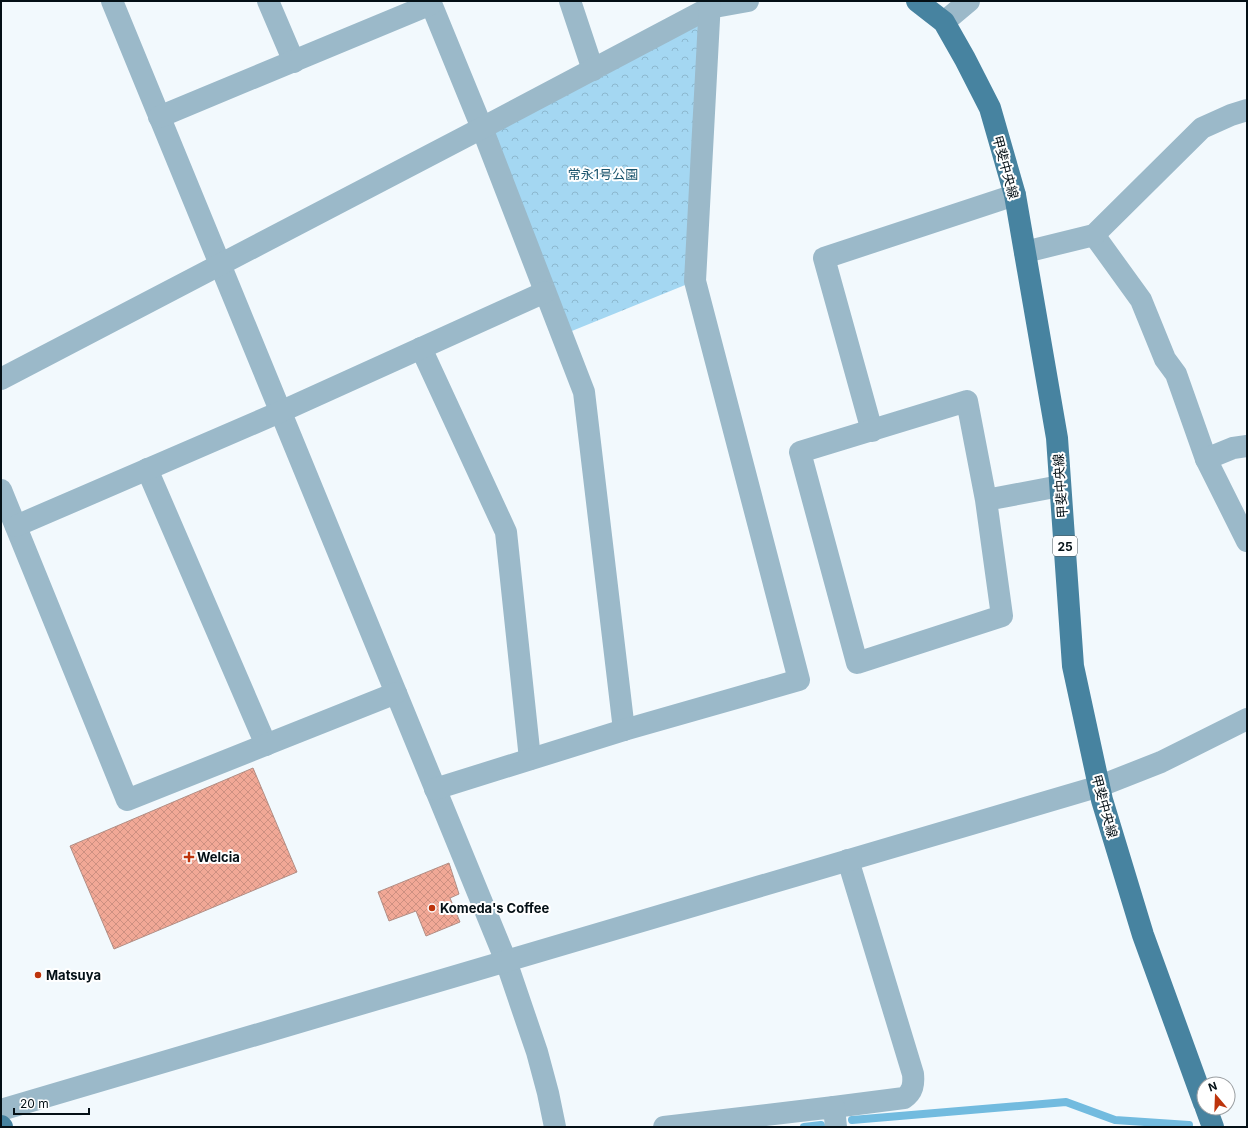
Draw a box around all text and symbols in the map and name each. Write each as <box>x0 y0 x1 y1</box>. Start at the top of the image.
street label: 甲斐中央線 <box>990 134 1022 200</box>
park label: 常永1号公園 <box>568 166 638 182</box>
street label: 甲斐中央線 <box>1050 453 1070 519</box>
road number: 25 <box>1053 536 1077 556</box>
street label: 甲斐中央線 <box>1089 773 1121 839</box>
place label: Welcia <box>197 849 240 865</box>
marker: Welcia <box>184 852 194 862</box>
place label: Komeda's Coffee <box>440 900 549 916</box>
marker: Komeda's Coffee <box>427 903 437 913</box>
place label: Matsuya <box>46 967 101 983</box>
marker: Matsuya <box>33 970 43 980</box>
north arrow <box>1196 1076 1236 1116</box>
text: N <box>1206 1079 1219 1095</box>
scale bar <box>14 1090 89 1116</box>
text: 20 m <box>20 1096 49 1111</box>

